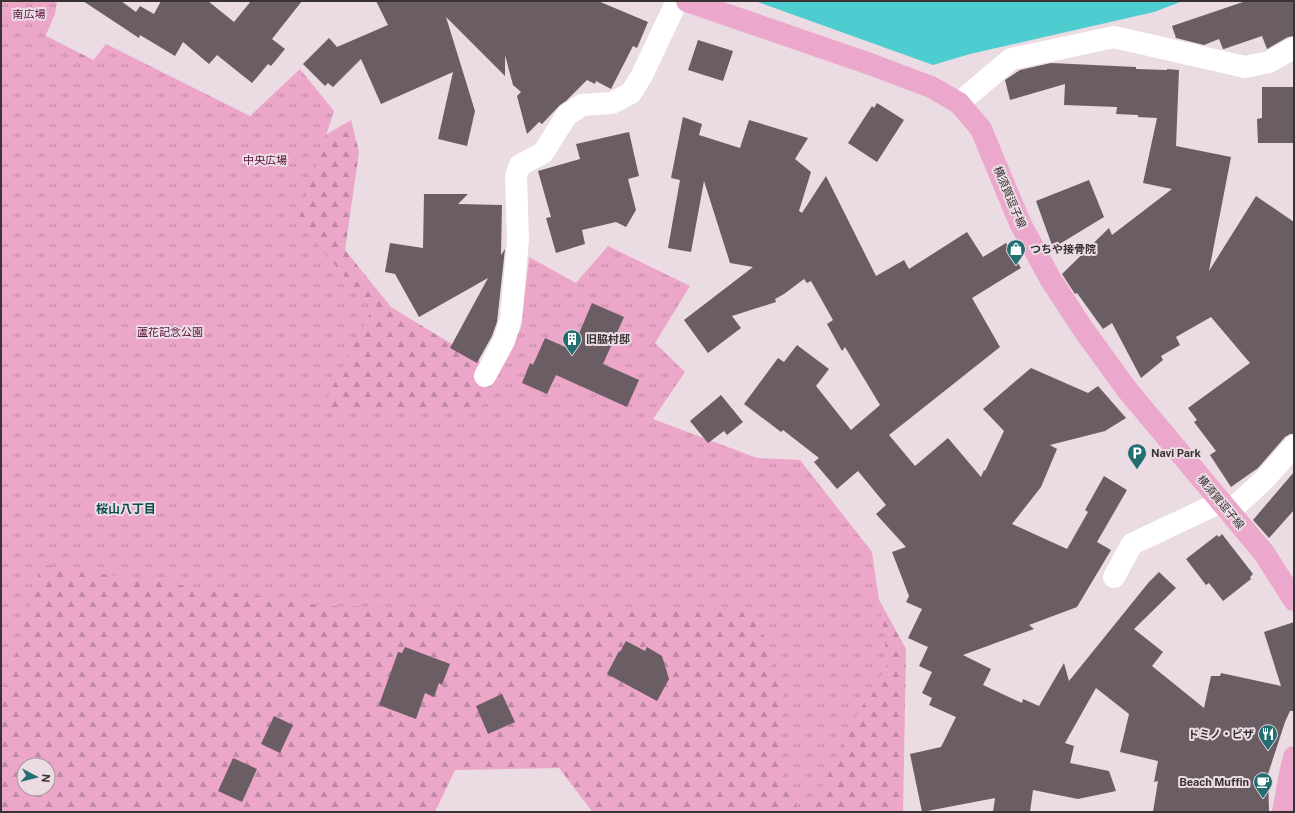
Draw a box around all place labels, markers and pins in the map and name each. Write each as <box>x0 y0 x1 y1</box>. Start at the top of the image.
shop icon: つちや接骨院 <box>1005 238 1027 266</box>
place label: つちや接骨院 <box>1030 243 1096 255</box>
building icon: 旧脇村邸 <box>561 328 583 356</box>
place label: 旧脇村邸 <box>586 333 630 345</box>
parking icon: Navi Park <box>1126 442 1148 470</box>
place label: Navi Park <box>1151 447 1202 459</box>
restaurant icon: ドミノ・ピザ <box>1257 723 1279 751</box>
place label: ドミノ・ピザ <box>1188 728 1254 740</box>
cafe icon: Beach Muffin <box>1252 771 1274 799</box>
place label: Beach Muffin <box>1179 776 1249 788</box>

